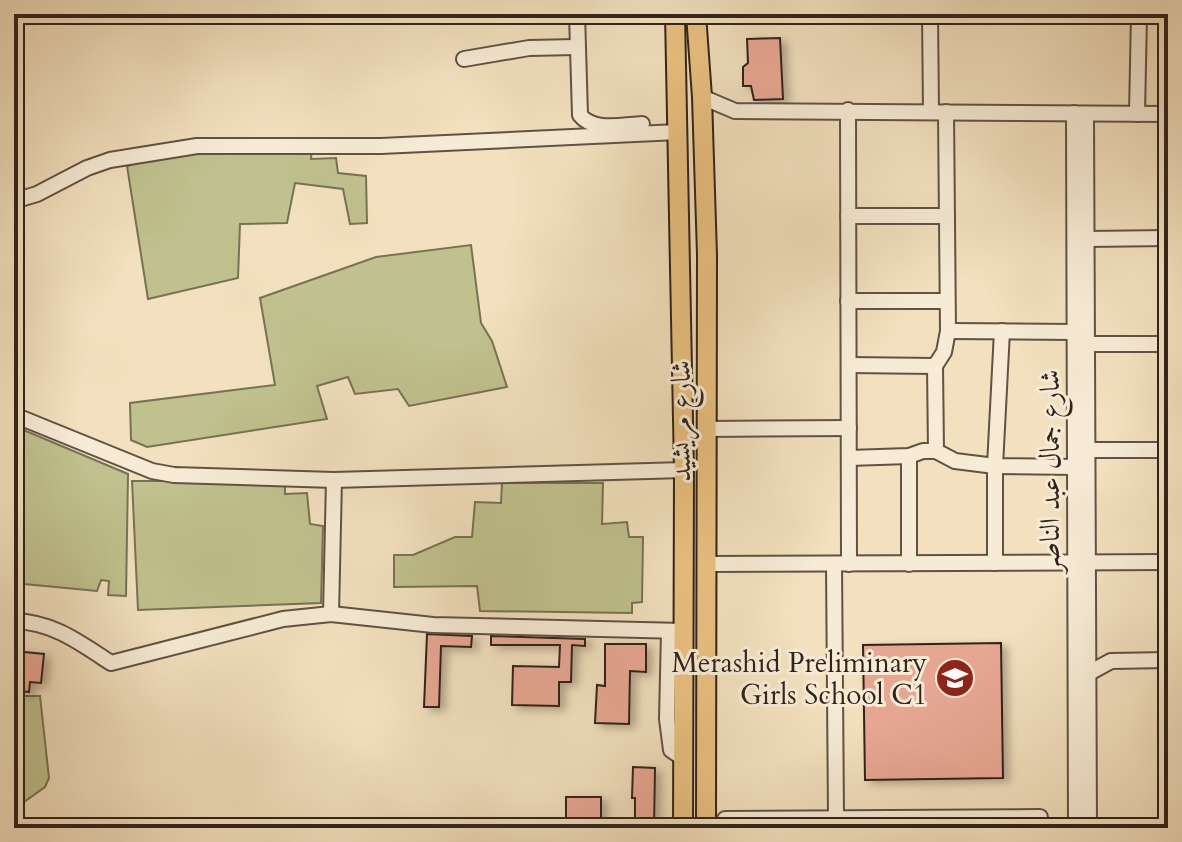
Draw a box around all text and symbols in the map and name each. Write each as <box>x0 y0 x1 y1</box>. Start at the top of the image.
street label: شارع مريشيد <box>662 360 704 482</box>
street label: شارع جمال عبد الناصر <box>1031 370 1073 575</box>
place label: Merashid Preliminary Girls School C1 <box>672 644 927 714</box>
school or university icon: Merashid Preliminary Girls School C1 <box>934 657 976 699</box>

